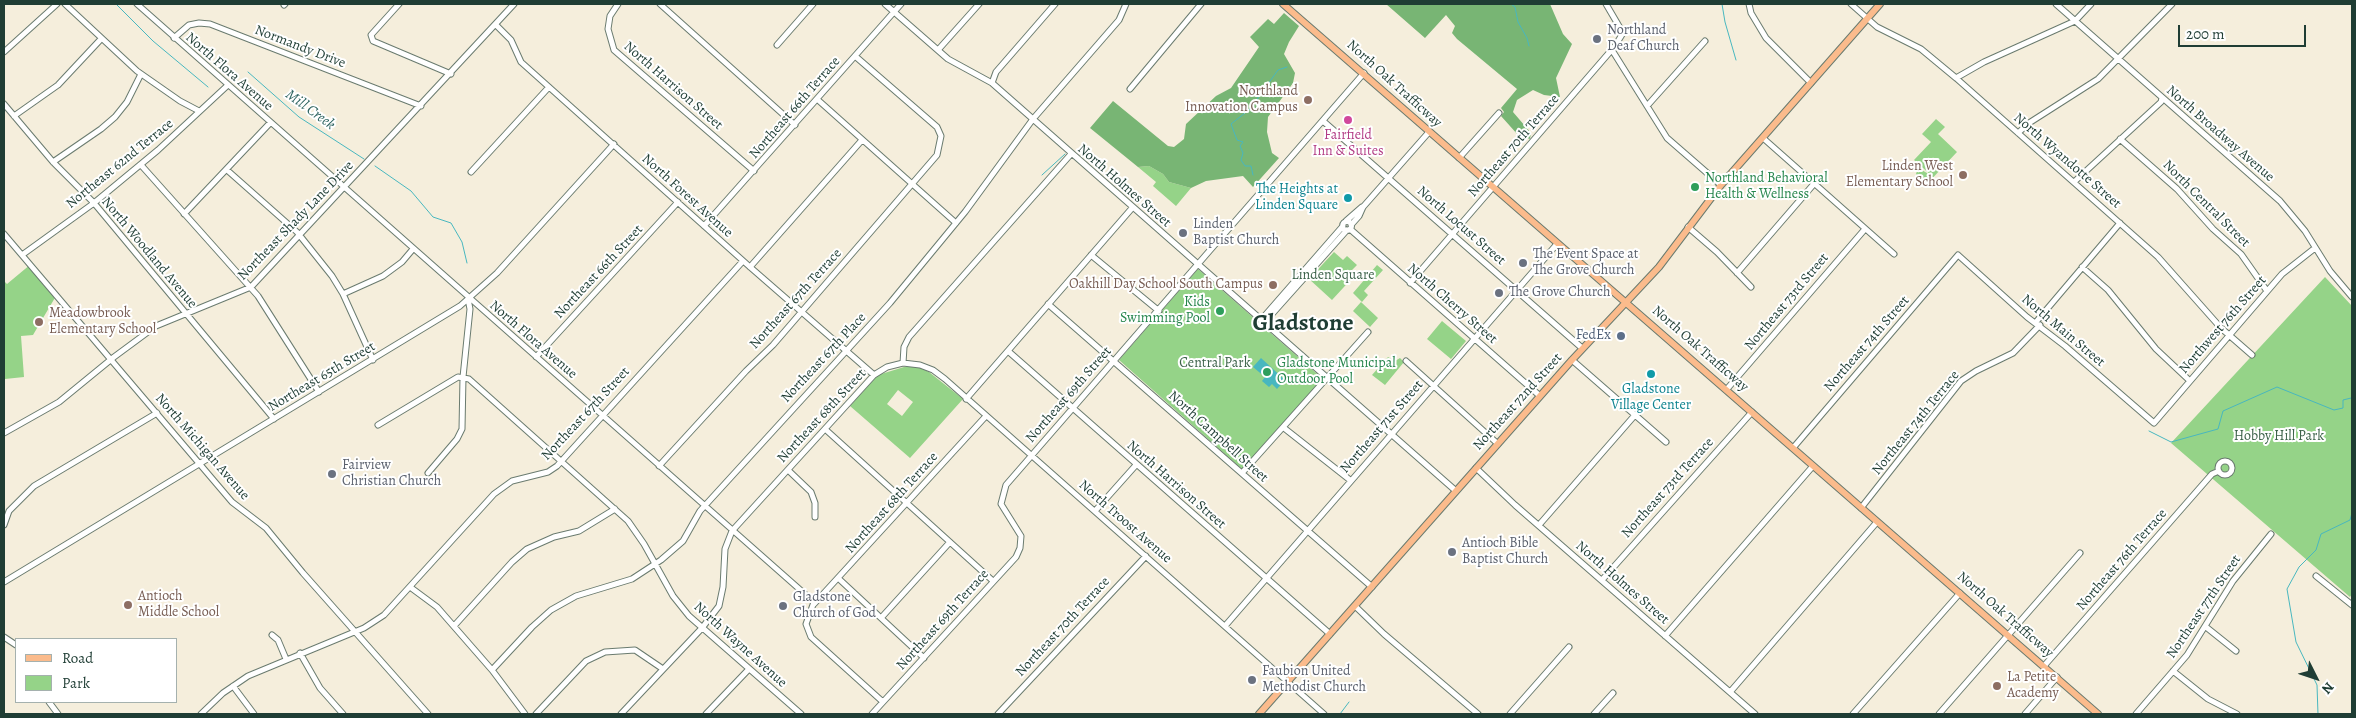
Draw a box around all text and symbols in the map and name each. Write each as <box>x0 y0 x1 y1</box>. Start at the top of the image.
scale bar <box>2181 15 2308 47</box>
street label: Normandy Drive <box>252 22 348 72</box>
place label: Northland Deaf Church <box>1607 23 1679 56</box>
text: 200 m <box>2186 24 2225 44</box>
street label: North Flora Avenue <box>182 29 276 115</box>
marker: Northland Deaf Church <box>1591 33 1603 45</box>
street label: North Oak Trafficway <box>1343 37 1445 131</box>
street label: North Harrison Street <box>620 38 726 134</box>
street label: Northeast 66th Terrace <box>746 53 844 163</box>
street label: North Broadway Avenue <box>2162 82 2278 186</box>
place label: Northland Innovation Campus <box>1185 84 1298 116</box>
water label: Mill Creek <box>282 86 338 134</box>
street label: Northeast 70th Terrace <box>1465 91 1563 201</box>
marker: Northland Innovation Campus <box>1302 94 1314 106</box>
street label: North Wyandotte Street <box>2010 110 2124 212</box>
marker: Fairfield Inn & Suites <box>1342 114 1354 126</box>
street label: Northeast 62nd Terrace <box>63 116 177 212</box>
place label: Fairfield Inn & Suites <box>1312 128 1384 160</box>
street label: North Holmes Street <box>1074 141 1174 231</box>
street label: North Forest Avenue <box>638 151 736 241</box>
street label: North Central Street <box>2159 157 2253 251</box>
street label: Northeast Shady Lane Drive <box>235 158 357 284</box>
place label: Linden West Elementary School <box>1846 159 1953 192</box>
marker: Linden West Elementary School <box>1957 169 1969 181</box>
place label: Northland Behavioral Health & Wellness <box>1705 171 1828 203</box>
marker: Northland Behavioral Health & Wellness <box>1689 181 1701 193</box>
place label: The Heights at Linden Square <box>1255 182 1338 214</box>
street label: North Locust Street <box>1413 183 1509 269</box>
marker: The Heights at Linden Square <box>1342 192 1354 204</box>
street label: North Woodland Avenue <box>98 194 200 312</box>
place label: Linden Baptist Church <box>1193 217 1279 250</box>
street label: Northeast 66th Street <box>551 222 647 322</box>
marker: Linden Baptist Church <box>1177 227 1189 239</box>
street label: Northeast 67th Terrace <box>746 245 846 353</box>
place label: The Event Space at The Grove Church <box>1533 247 1638 280</box>
street label: Northeast 73rd Street <box>1741 250 1833 354</box>
marker: The Event Space at The Grove Church <box>1517 257 1529 269</box>
street label: North Cherry Street <box>1404 260 1500 348</box>
park label: Linden Square <box>1292 268 1374 284</box>
street label: Northwest 76th Street <box>2176 272 2270 378</box>
place label: Oakhill Day School South Campus <box>1069 277 1263 293</box>
marker: Oakhill Day School South Campus <box>1267 279 1279 291</box>
place label: The Grove Church <box>1509 285 1610 301</box>
marker: The Grove Church <box>1493 287 1505 299</box>
street label: North Main Street <box>2018 291 2108 371</box>
street label: Northeast 74th Street <box>1821 293 1913 395</box>
place label: Kids Swimming Pool <box>1120 295 1210 328</box>
street label: North Flora Avenue <box>486 297 580 383</box>
street label: North Oak Trafficway <box>1648 303 1752 395</box>
marker: Kids Swimming Pool <box>1214 305 1226 317</box>
place label: Meadowbrook Elementary School <box>49 306 156 338</box>
street label: Northeast 67th Place <box>778 310 870 406</box>
district label: Gladstone <box>1253 310 1353 338</box>
marker: Meadowbrook Elementary School <box>33 316 45 328</box>
place label: FedEx <box>1576 328 1611 344</box>
marker: FedEx <box>1615 330 1627 342</box>
street label: Northeast 65th Street <box>265 338 379 416</box>
street label: Northeast 69th Street <box>1023 343 1115 447</box>
street label: Northeast 72nd Street <box>1470 350 1566 454</box>
park label: Central Park <box>1179 356 1251 372</box>
place label: Gladstone Municipal Outdoor Pool <box>1277 356 1396 388</box>
street label: Northeast 67th Street <box>538 364 634 464</box>
street label: Northeast 68th Street <box>774 365 870 467</box>
marker: Gladstone Municipal Outdoor Pool <box>1261 366 1273 378</box>
street label: Northeast 74th Terrace <box>1869 367 1963 479</box>
marker: Gladstone Village Center <box>1645 368 1657 380</box>
street label: Northeast 71st Street <box>1337 377 1427 477</box>
place label: Gladstone Village Center <box>1611 382 1691 414</box>
street label: North Campbell Street <box>1165 388 1271 486</box>
street label: North Michigan Avenue <box>151 390 253 504</box>
park label: Hobby Hill Park <box>2234 429 2324 445</box>
street label: Northeast 73rd Terrace <box>1618 434 1718 542</box>
street label: North Harrison Street <box>1123 437 1229 533</box>
street label: Northeast 68th Terrace <box>842 449 942 557</box>
place label: Fairview Christian Church <box>342 458 441 491</box>
marker: Fairview Christian Church <box>326 468 338 480</box>
street label: North Troost Avenue <box>1075 477 1175 567</box>
street label: Northeast 76th Terrace <box>2073 506 2171 614</box>
place label: Antioch Bible Baptist Church <box>1462 536 1548 568</box>
street label: North Holmes Street <box>1572 538 1672 628</box>
marker: Antioch Bible Baptist Church <box>1446 546 1458 558</box>
street label: Northeast 77th Street <box>2163 552 2245 662</box>
street label: Northeast 69th Terrace <box>893 566 993 674</box>
street label: North Oak Trafficway <box>1953 569 2057 661</box>
street label: Northeast 70th Terrace <box>1012 574 1114 680</box>
place label: Antioch Middle School <box>138 589 219 622</box>
place label: Gladstone Church of God <box>793 590 876 622</box>
marker: Antioch Middle School <box>122 599 134 611</box>
street label: North Wayne Avenue <box>690 599 790 691</box>
marker: Gladstone Church of God <box>777 600 789 612</box>
legend <box>15 638 178 703</box>
text: Road <box>62 648 93 668</box>
north arrow <box>2291 653 2341 703</box>
place label: Faubion United Methodist Church <box>1262 664 1366 696</box>
place label: La Petite Academy <box>2007 670 2059 702</box>
text: Park <box>62 673 90 693</box>
marker: Faubion United Methodist Church <box>1246 674 1258 686</box>
text: N <box>2317 678 2338 698</box>
marker: La Petite Academy <box>1991 680 2003 692</box>

